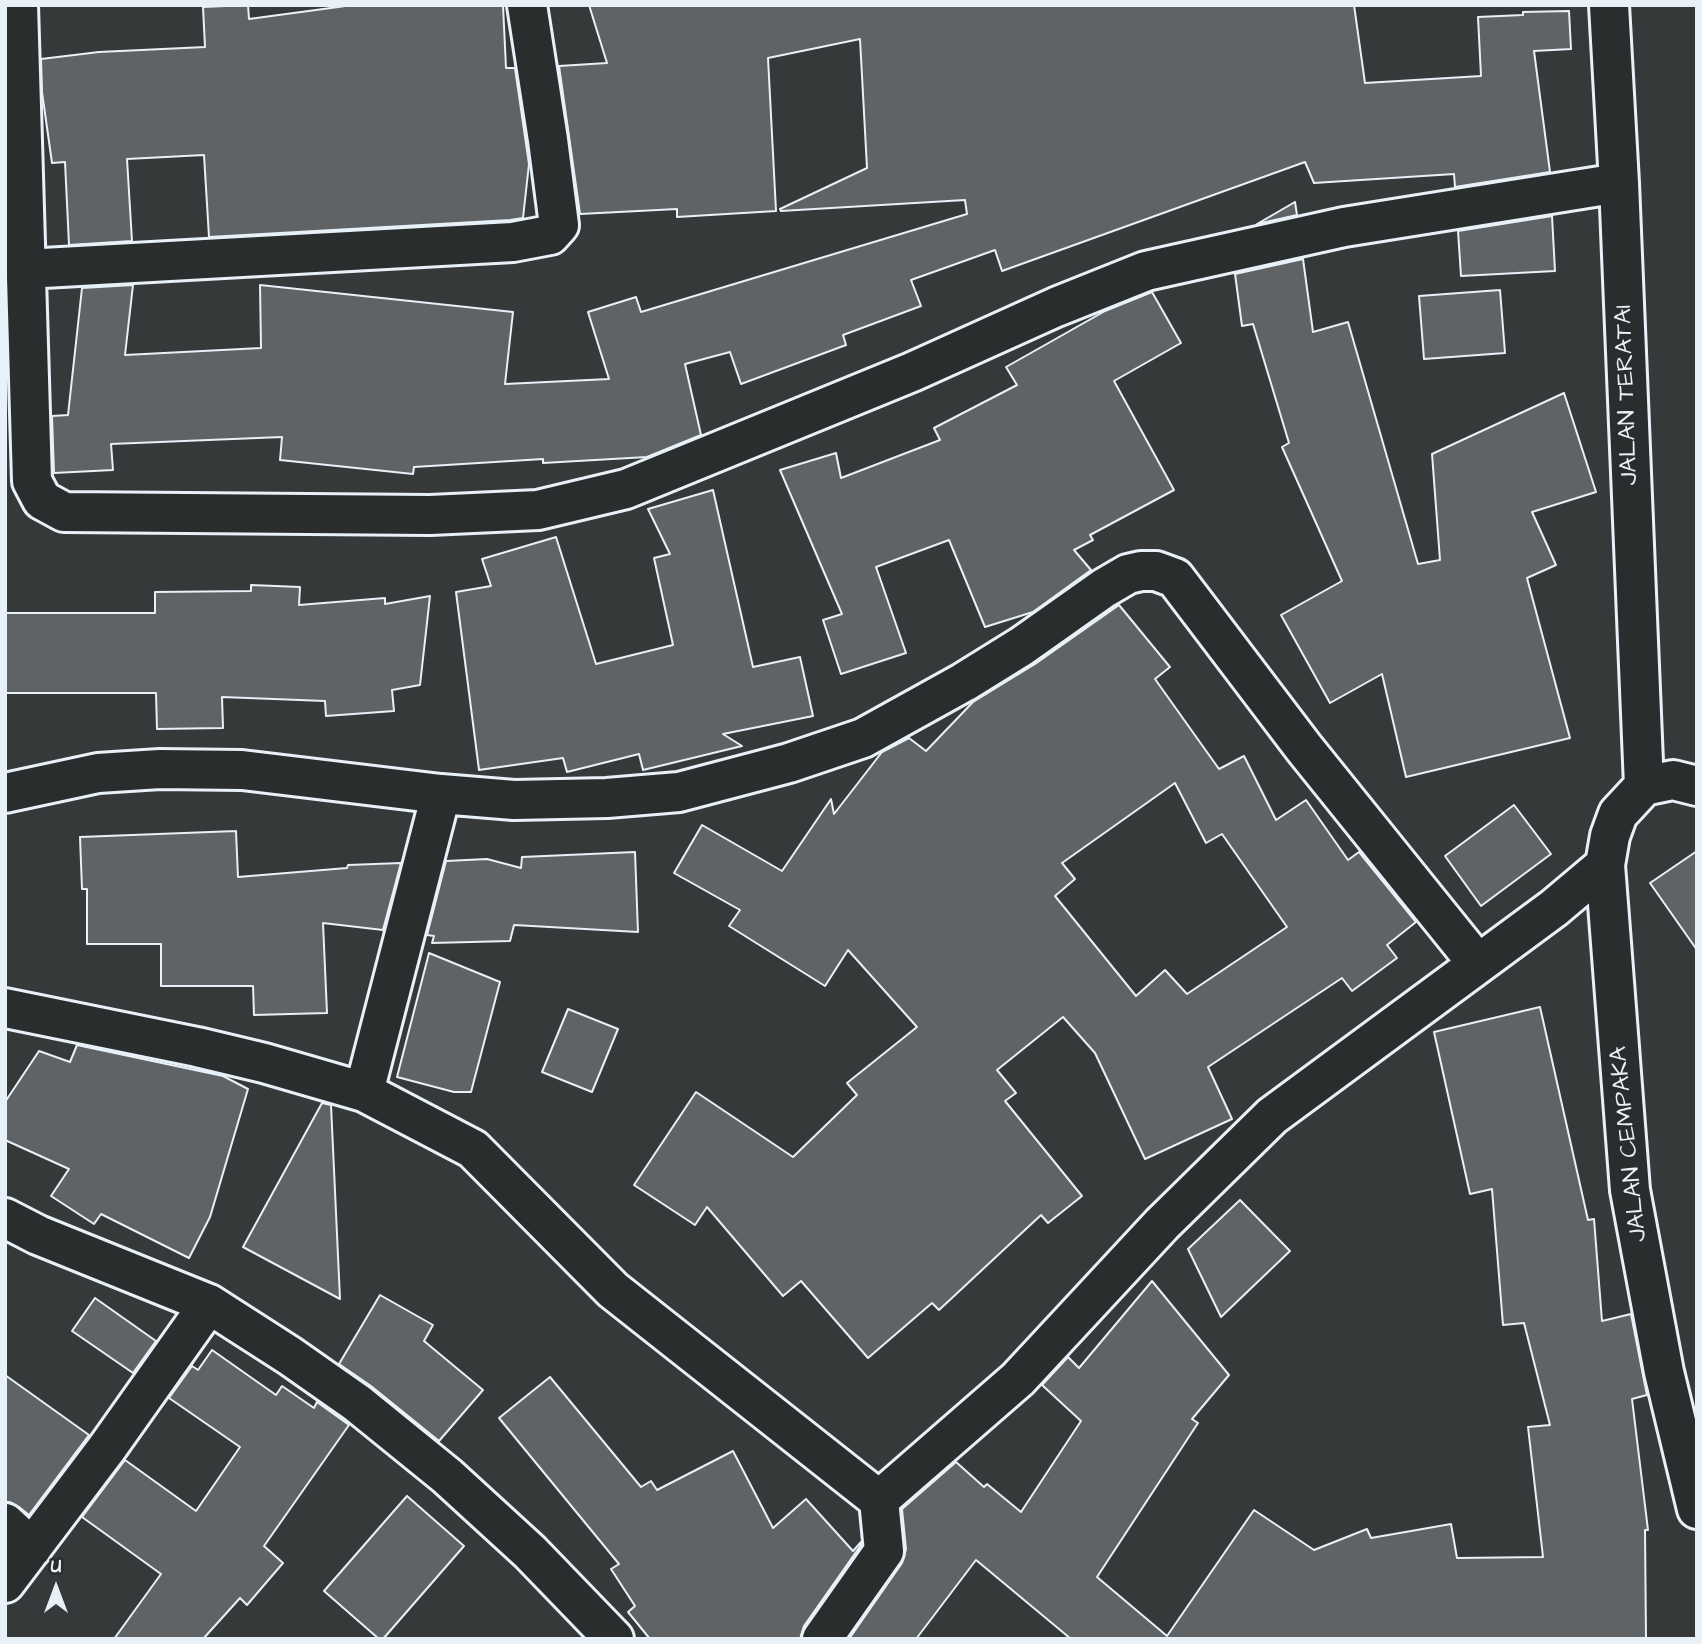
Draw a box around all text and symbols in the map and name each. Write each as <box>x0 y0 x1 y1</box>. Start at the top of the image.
street label: JALAN TERATAI <box>1610 304 1646 486</box>
street label: JALAN CEMPAKA <box>1605 1045 1655 1243</box>
north arrow <box>21 1553 91 1623</box>
text: U <box>51 1553 61 1580</box>

